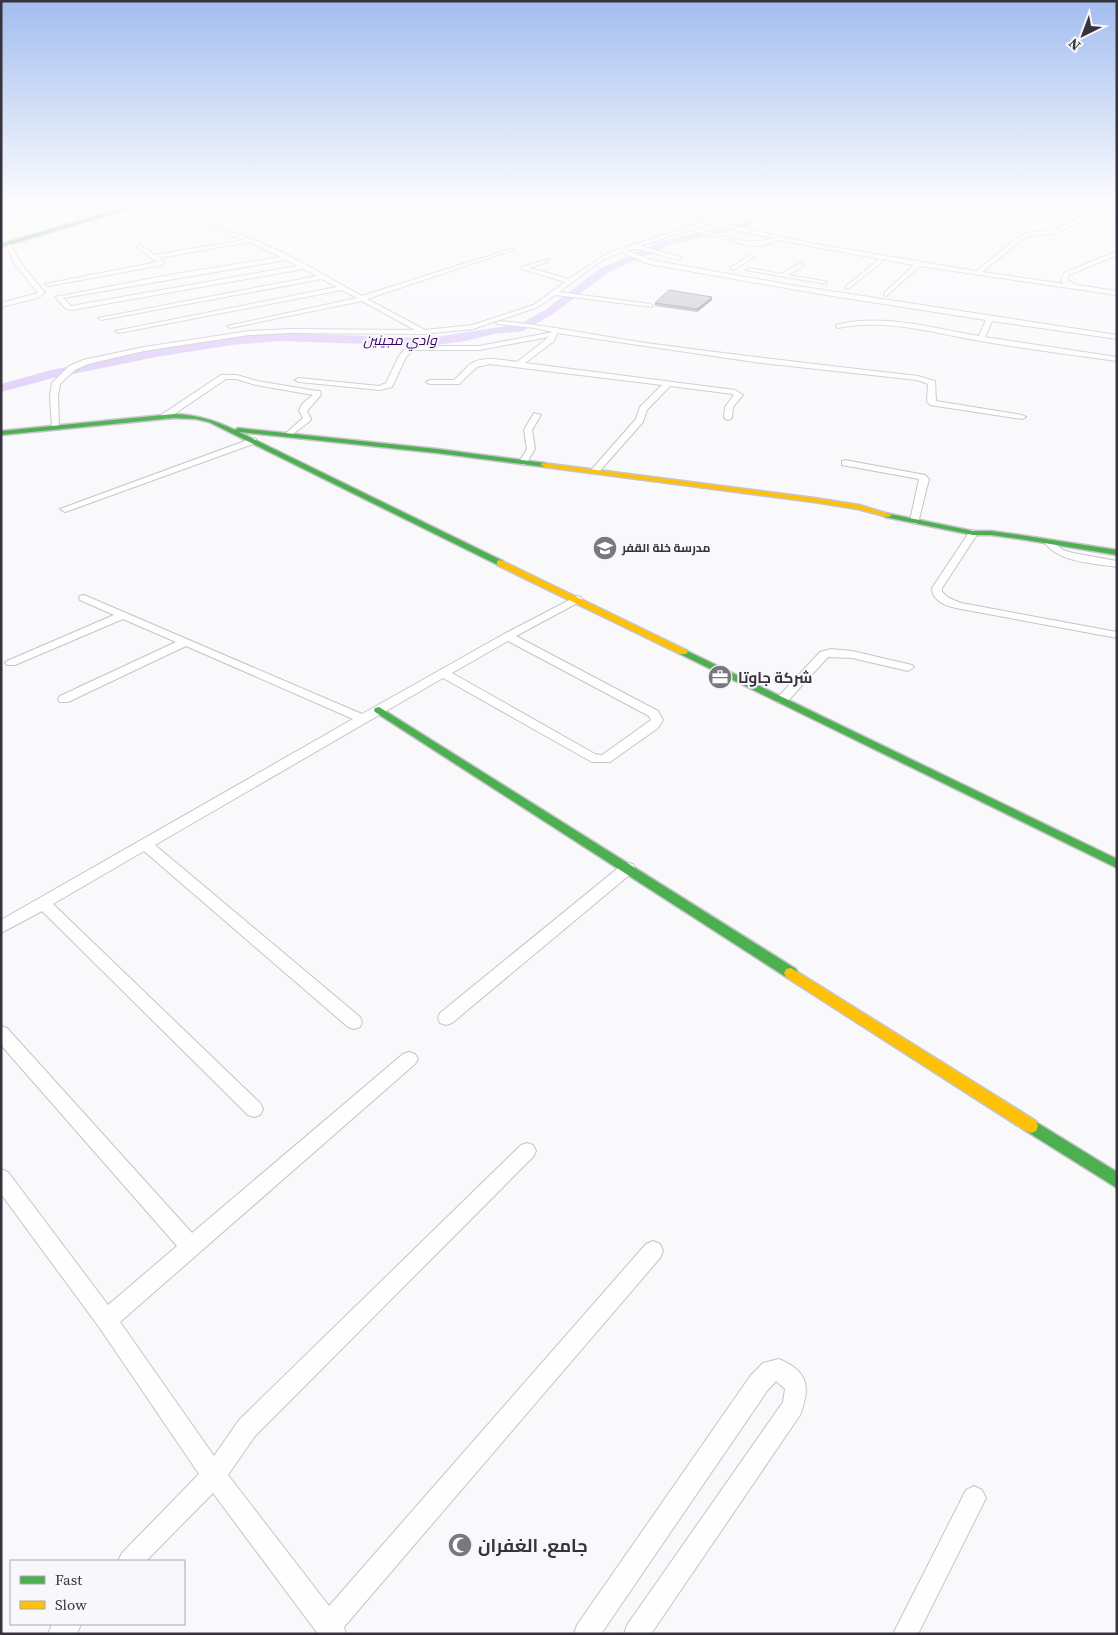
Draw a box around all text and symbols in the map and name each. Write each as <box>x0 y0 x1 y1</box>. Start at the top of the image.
north arrow <box>1058 10 1108 60</box>
text: N <box>1064 34 1085 56</box>
water label: وادي مجينين <box>363 330 438 352</box>
school or university icon: مدرسة خلة القفر <box>592 535 618 561</box>
place label: مدرسة خلة القفر <box>621 540 710 556</box>
office icon: شركة جاوتا <box>707 664 733 690</box>
place label: شركة جاوتا <box>738 667 812 688</box>
mosque icon: جامع. الغفران <box>447 1532 473 1558</box>
place label: جامع. الغفران <box>478 1533 588 1558</box>
legend <box>10 1560 185 1625</box>
text: Fast <box>55 1569 82 1590</box>
text: Slow <box>55 1594 87 1615</box>

